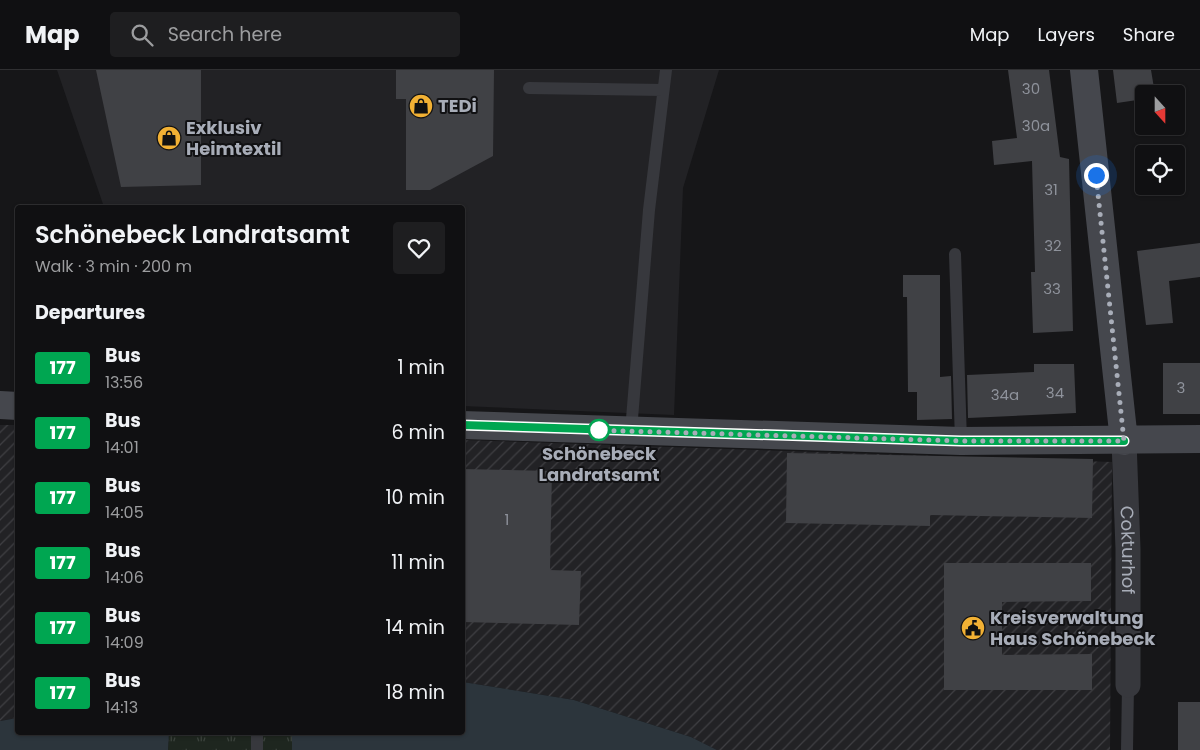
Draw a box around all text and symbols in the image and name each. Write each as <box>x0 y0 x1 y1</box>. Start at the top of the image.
search box <box>110 12 460 57</box>
text: Map <box>25 18 80 51</box>
icon: search <box>128 21 156 49</box>
text: Search here <box>168 21 282 48</box>
text: Map <box>970 22 1010 47</box>
text: Layers <box>1038 22 1095 47</box>
text: Share <box>1123 22 1175 47</box>
house number: 30 <box>1022 78 1040 99</box>
north arrow <box>1135 85 1185 135</box>
map controls <box>1135 85 1185 195</box>
shop icon: TEDi <box>408 93 434 119</box>
place label: TEDi <box>438 93 477 118</box>
place label: Exklusiv Heimtextil <box>186 115 282 161</box>
house number: 30a <box>1022 115 1050 136</box>
shop icon: Exklusiv Heimtextil <box>156 125 182 151</box>
button: locate <box>1135 145 1185 195</box>
your location <box>1084 163 1109 188</box>
house number: 31 <box>1044 179 1058 200</box>
text: Schönebeck Landratsamt <box>35 218 350 251</box>
button: heart <box>393 222 445 274</box>
house number: 32 <box>1044 235 1062 256</box>
text: Walk · 3 min · 200 m <box>35 255 192 278</box>
house number: 33 <box>1043 278 1061 299</box>
text: Departures <box>35 299 145 326</box>
text: Bus <box>105 342 141 369</box>
text: 1 min <box>397 354 445 381</box>
text: 177 <box>49 355 76 380</box>
text: 13:56 <box>105 371 143 394</box>
house number: 3 <box>1177 377 1185 398</box>
house number: 34 <box>1046 382 1064 403</box>
house number: 34a <box>991 384 1019 405</box>
text: Bus <box>105 407 141 434</box>
text: 6 min <box>391 419 445 446</box>
marker: Schönebeck Landratsamt <box>588 419 610 441</box>
text: 177 <box>49 420 76 445</box>
text: 14:01 <box>105 436 139 459</box>
place label: Schönebeck Landratsamt <box>538 441 660 487</box>
text: Bus <box>105 472 141 499</box>
text: 10 min <box>386 484 445 511</box>
text: 177 <box>49 485 76 510</box>
text: 14:05 <box>105 501 144 524</box>
street label: Cokturhof <box>1114 505 1141 594</box>
house number: 1 <box>505 509 509 530</box>
text: Bus <box>105 537 141 564</box>
text: 11 min <box>391 549 445 576</box>
text: 177 <box>49 550 76 575</box>
text: 14:06 <box>105 566 144 589</box>
text: Bus <box>105 602 141 629</box>
place label: Kreisverwaltung Haus Schönebeck <box>990 605 1156 651</box>
text: 14 min <box>385 614 445 641</box>
text: 177 <box>49 615 76 640</box>
public building icon: Kreisverwaltung Haus Schönebeck <box>960 615 986 641</box>
text: 14:09 <box>105 631 144 654</box>
text: Bus <box>105 667 141 694</box>
text: 18 min <box>385 679 445 706</box>
text: 177 <box>49 680 76 705</box>
text: 14:13 <box>105 696 138 719</box>

